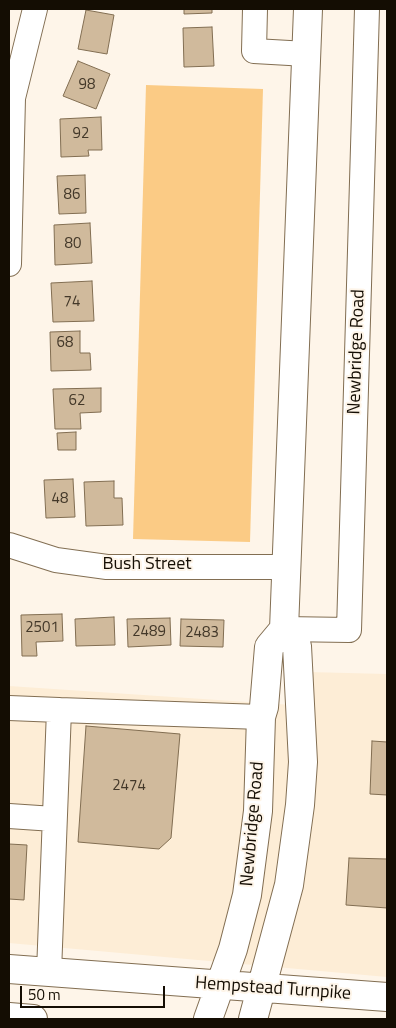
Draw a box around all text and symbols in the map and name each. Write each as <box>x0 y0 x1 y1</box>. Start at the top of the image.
house number: 98 <box>79 76 95 94</box>
house number: 92 <box>73 125 89 143</box>
house number: 86 <box>64 186 80 204</box>
house number: 80 <box>65 235 81 253</box>
street label: Newbridge Road <box>344 289 370 415</box>
house number: 74 <box>64 293 80 311</box>
house number: 68 <box>57 334 73 352</box>
house number: 62 <box>69 392 85 410</box>
house number: 48 <box>52 490 68 508</box>
street label: Bush Street <box>102 554 192 576</box>
house number: 2501 <box>25 619 59 637</box>
house number: 2489 <box>132 623 166 641</box>
house number: 2483 <box>185 624 219 642</box>
street label: Newbridge Road <box>237 761 269 887</box>
house number: 2474 <box>112 777 146 795</box>
street label: Hempstead Turnpike <box>194 973 352 1005</box>
scale bar <box>22 976 168 1008</box>
text: 50 m <box>28 983 61 1006</box>

